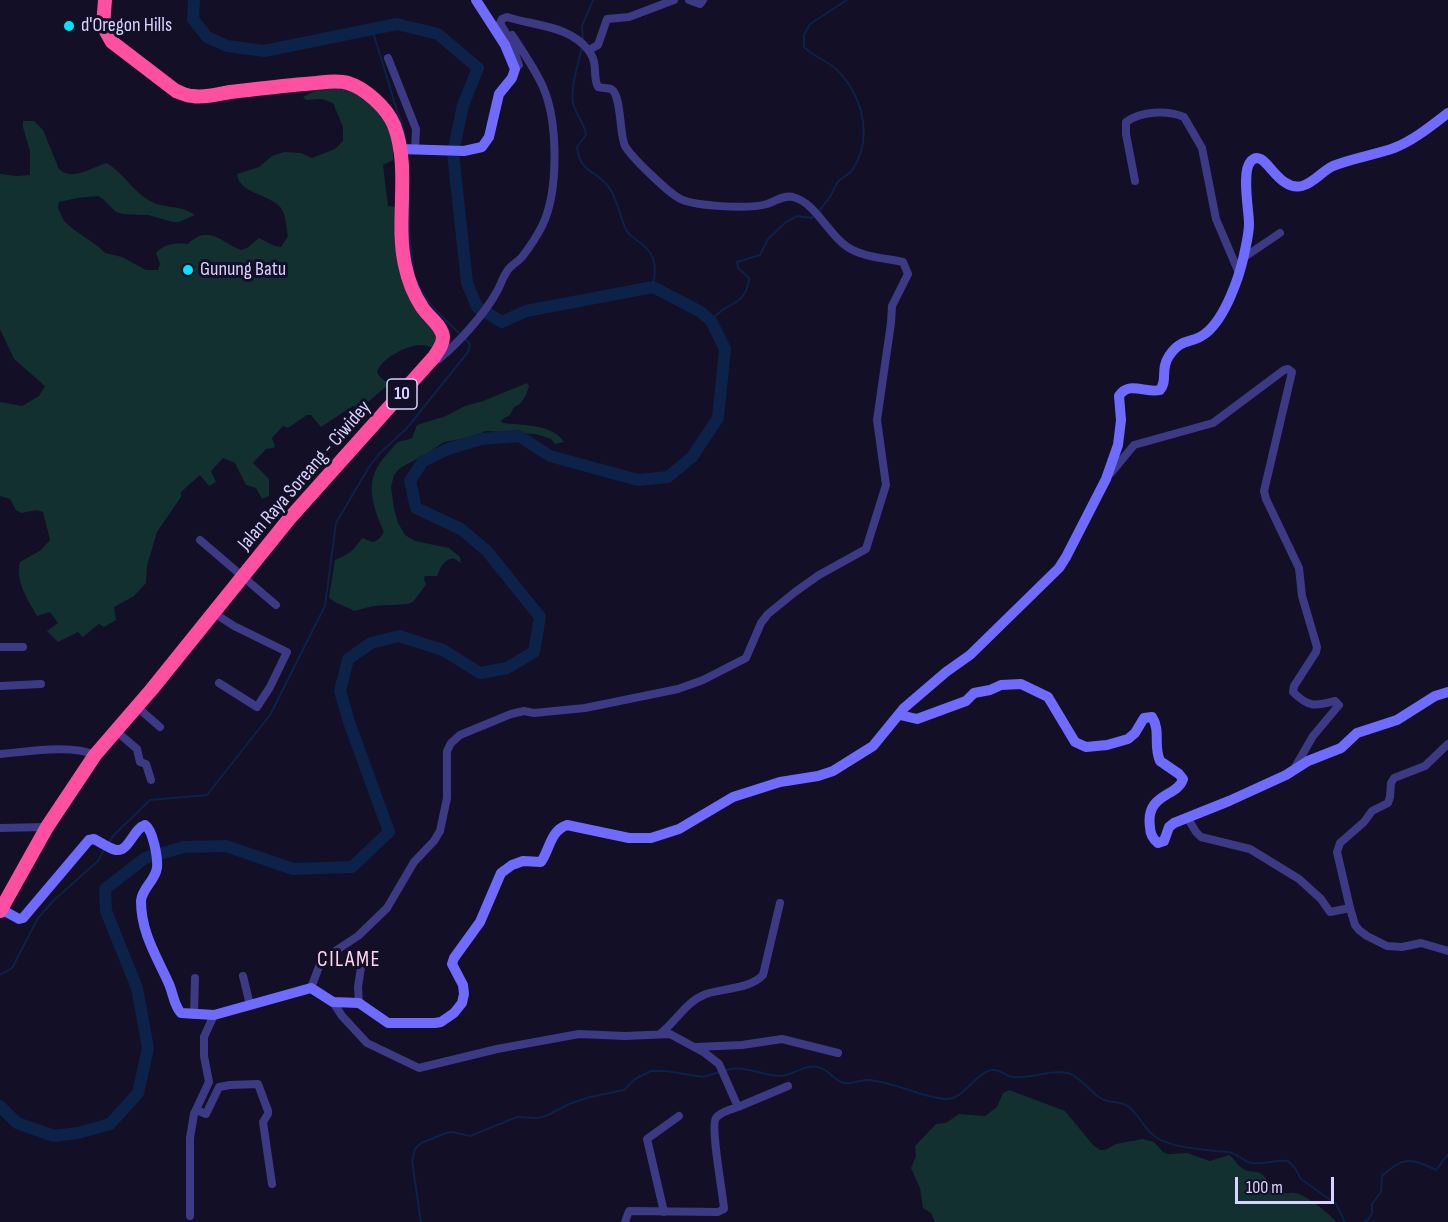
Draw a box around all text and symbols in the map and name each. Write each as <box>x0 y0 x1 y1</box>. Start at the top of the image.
place label: d'Oregon Hills <box>81 14 172 38</box>
marker: d'Oregon Hills <box>62 19 76 33</box>
place label: Gunung Batu <box>200 258 286 282</box>
marker: Gunung Batu <box>181 263 195 277</box>
road number: 10 <box>387 379 417 409</box>
street label: Jalan Raya Soreang - Ciwidey <box>233 396 377 556</box>
district label: CILAME <box>317 947 381 973</box>
scale bar <box>1238 1165 1337 1203</box>
text: 100 m <box>1246 1177 1283 1198</box>

